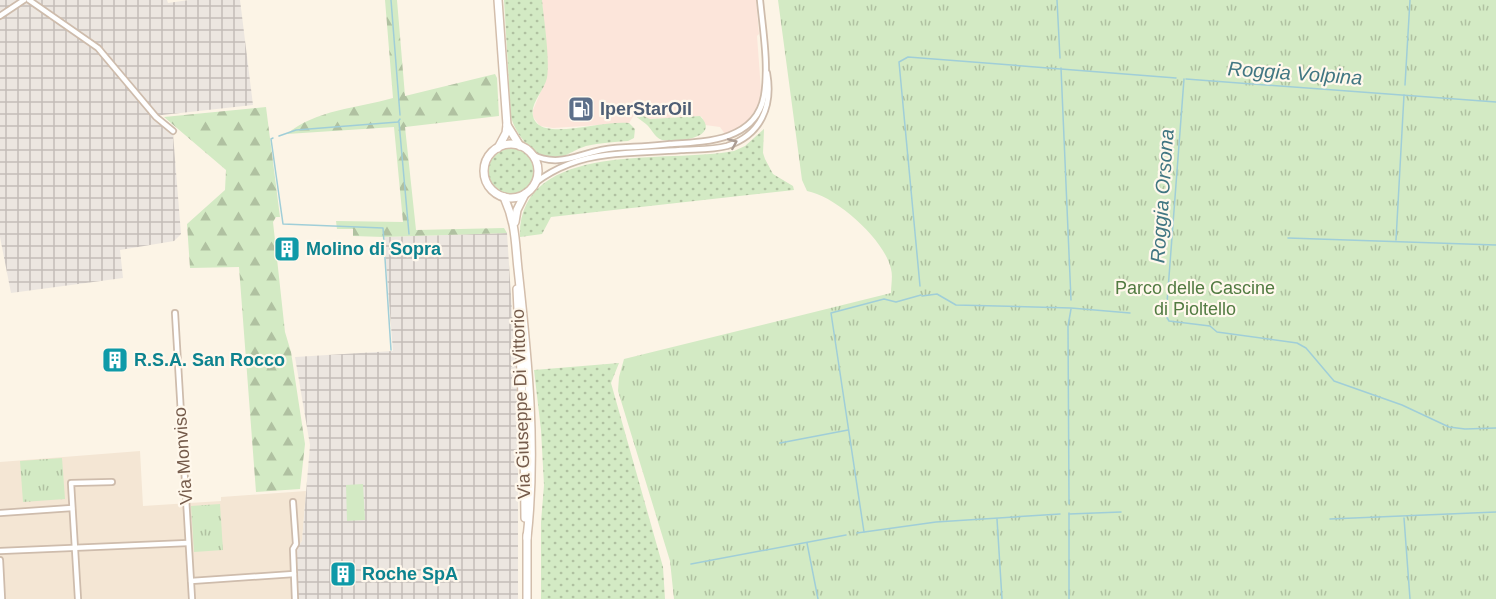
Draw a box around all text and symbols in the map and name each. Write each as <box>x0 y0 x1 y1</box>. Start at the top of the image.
water label: Roggia Volpina <box>1227 57 1363 89</box>
fuel station icon: IperStarOil <box>566 94 596 124</box>
place label: IperStarOil <box>600 99 692 119</box>
water label: Roggia Orsona <box>1146 128 1178 264</box>
one-way arrow <box>726 138 737 150</box>
building icon: Molino di Sopra <box>272 234 302 264</box>
place label: Molino di Sopra <box>306 239 442 259</box>
park label: Parco delle Cascine di Pioltello <box>1115 278 1275 319</box>
street label: Via Giuseppe Di Vittorio <box>508 308 534 500</box>
building icon: R.S.A. San Rocco <box>100 345 130 375</box>
place label: R.S.A. San Rocco <box>134 350 285 370</box>
street label: Via Monviso <box>170 407 196 505</box>
building icon: Roche SpA <box>328 559 358 589</box>
place label: Roche SpA <box>362 564 458 584</box>

